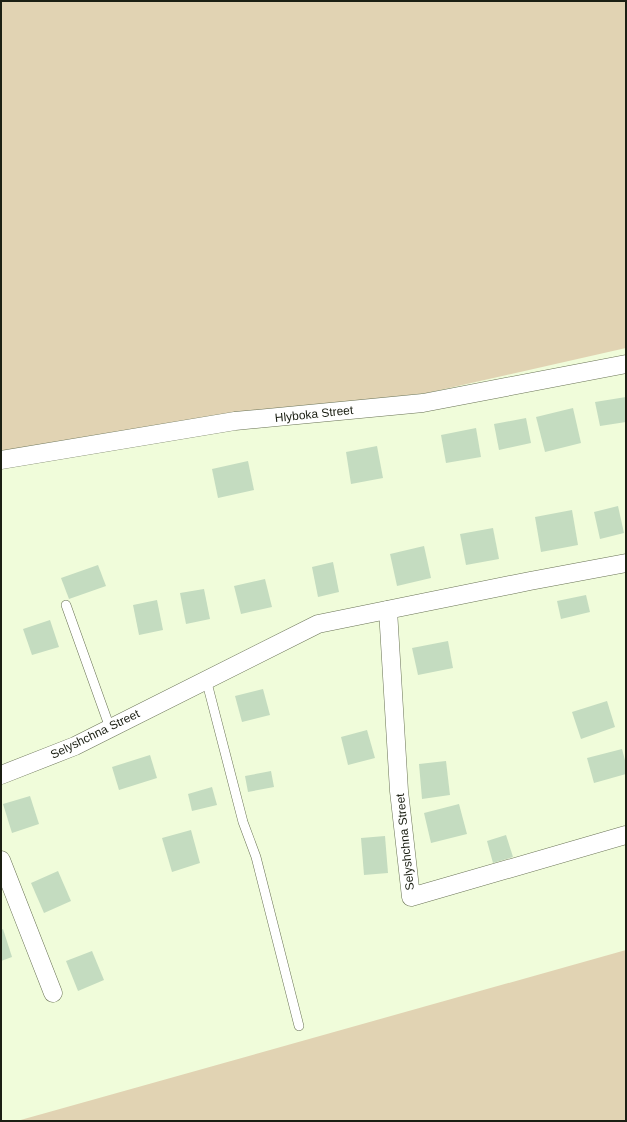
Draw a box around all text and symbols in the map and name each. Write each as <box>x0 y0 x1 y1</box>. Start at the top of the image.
street label: Hlyboka Street <box>274 403 355 425</box>
street label: Selyshchna Street <box>48 706 142 762</box>
street label: Selyshchna Street <box>393 792 417 891</box>

